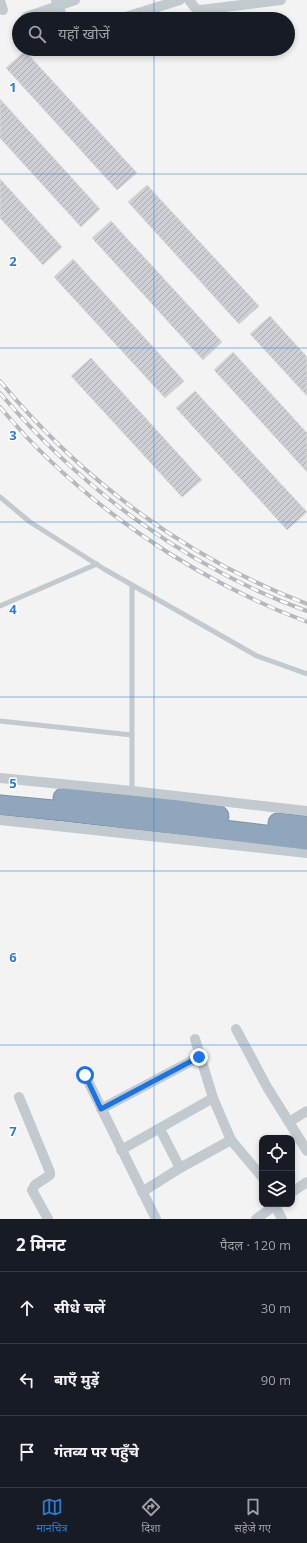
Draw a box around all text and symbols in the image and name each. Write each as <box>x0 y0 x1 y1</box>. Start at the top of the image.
search box <box>12 12 295 56</box>
icon: search <box>26 23 48 45</box>
text: यहाँ खोजें <box>58 23 110 43</box>
text: 1 <box>9 78 17 96</box>
text: 2 <box>9 252 17 270</box>
text: 3 <box>9 426 17 444</box>
text: 4 <box>9 600 17 618</box>
text: 5 <box>9 774 17 792</box>
text: 6 <box>9 948 17 966</box>
route end <box>190 1048 208 1066</box>
route start <box>76 1066 94 1084</box>
text: 7 <box>9 1122 17 1140</box>
map controls <box>259 1135 295 1207</box>
button: locate <box>259 1135 295 1171</box>
button: layers <box>259 1171 295 1207</box>
text: 2 मिनट <box>16 1233 66 1256</box>
text: पैदल · 120 m <box>220 1236 291 1254</box>
icon: ahead <box>16 1297 38 1319</box>
text: सीधे चलें <box>54 1297 105 1317</box>
text: 30 m <box>261 1299 291 1317</box>
icon: left <box>16 1369 38 1391</box>
text: बाएँ मुड़ें <box>54 1369 99 1389</box>
text: 90 m <box>261 1371 291 1389</box>
icon: arrive <box>16 1441 38 1463</box>
text: गंतव्य पर पहुँचे <box>54 1441 139 1461</box>
tab: मानचित्र <box>36 1496 68 1536</box>
tab: दिशा <box>140 1496 162 1536</box>
tab: सहेजे गए <box>234 1496 271 1536</box>

